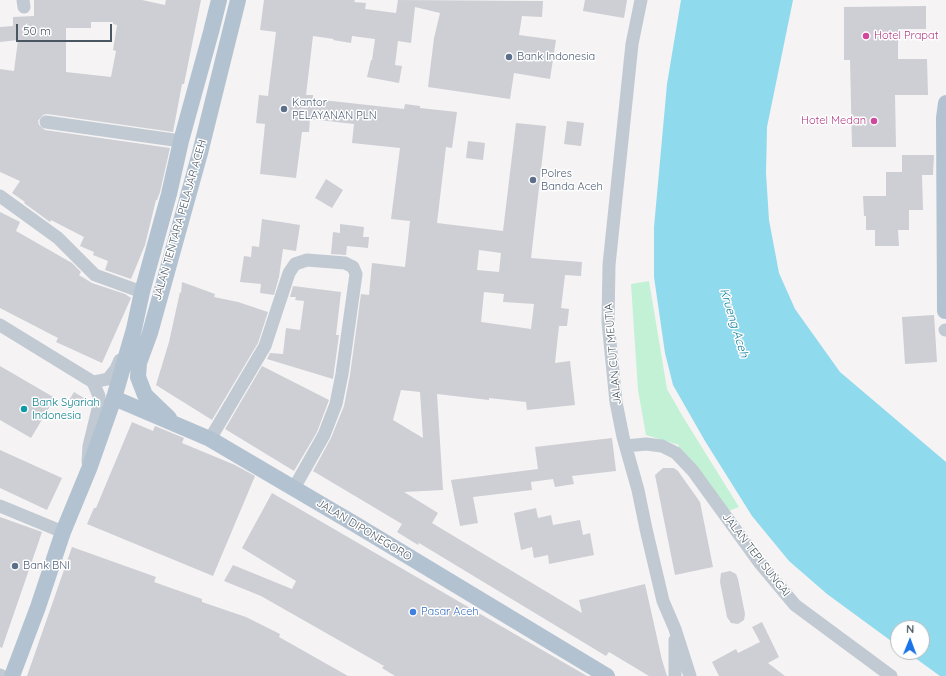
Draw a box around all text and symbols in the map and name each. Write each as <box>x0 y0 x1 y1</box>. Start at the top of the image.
scale bar <box>18 16 114 42</box>
text: 50 m <box>23 23 51 38</box>
place label: Hotel Prapat <box>874 29 938 43</box>
marker: Hotel Prapat <box>861 31 871 41</box>
place label: Bank Indonesia <box>517 50 595 64</box>
marker: Bank Indonesia <box>504 52 514 62</box>
place label: Kantor PELAYANAN PLN <box>292 96 377 122</box>
marker: Kantor PELAYANAN PLN <box>279 104 289 114</box>
place label: Hotel Medan <box>801 114 866 128</box>
marker: Hotel Medan <box>869 116 879 126</box>
street label: JALAN TENTARA PELAJAR ACEH <box>151 138 209 302</box>
place label: Polres Banda Aceh <box>541 167 603 193</box>
marker: Polres Banda Aceh <box>528 175 538 185</box>
water label: Krueng Aceh <box>717 287 751 359</box>
street label: JALAN CUT MEUTIA <box>602 303 624 405</box>
place label: Bank Syariah Indonesia <box>32 396 100 422</box>
marker: Bank Syariah Indonesia <box>19 404 29 414</box>
street label: JALAN DIPONEGORO <box>314 496 414 564</box>
street label: JALAN TEPI SUNGAI <box>719 511 793 599</box>
place label: Bank BNI <box>23 559 70 573</box>
marker: Bank BNI <box>10 561 20 571</box>
place label: Pasar Aceh <box>421 605 479 619</box>
marker: Pasar Aceh <box>408 607 418 617</box>
north arrow <box>890 620 930 660</box>
text: N <box>906 622 914 636</box>

